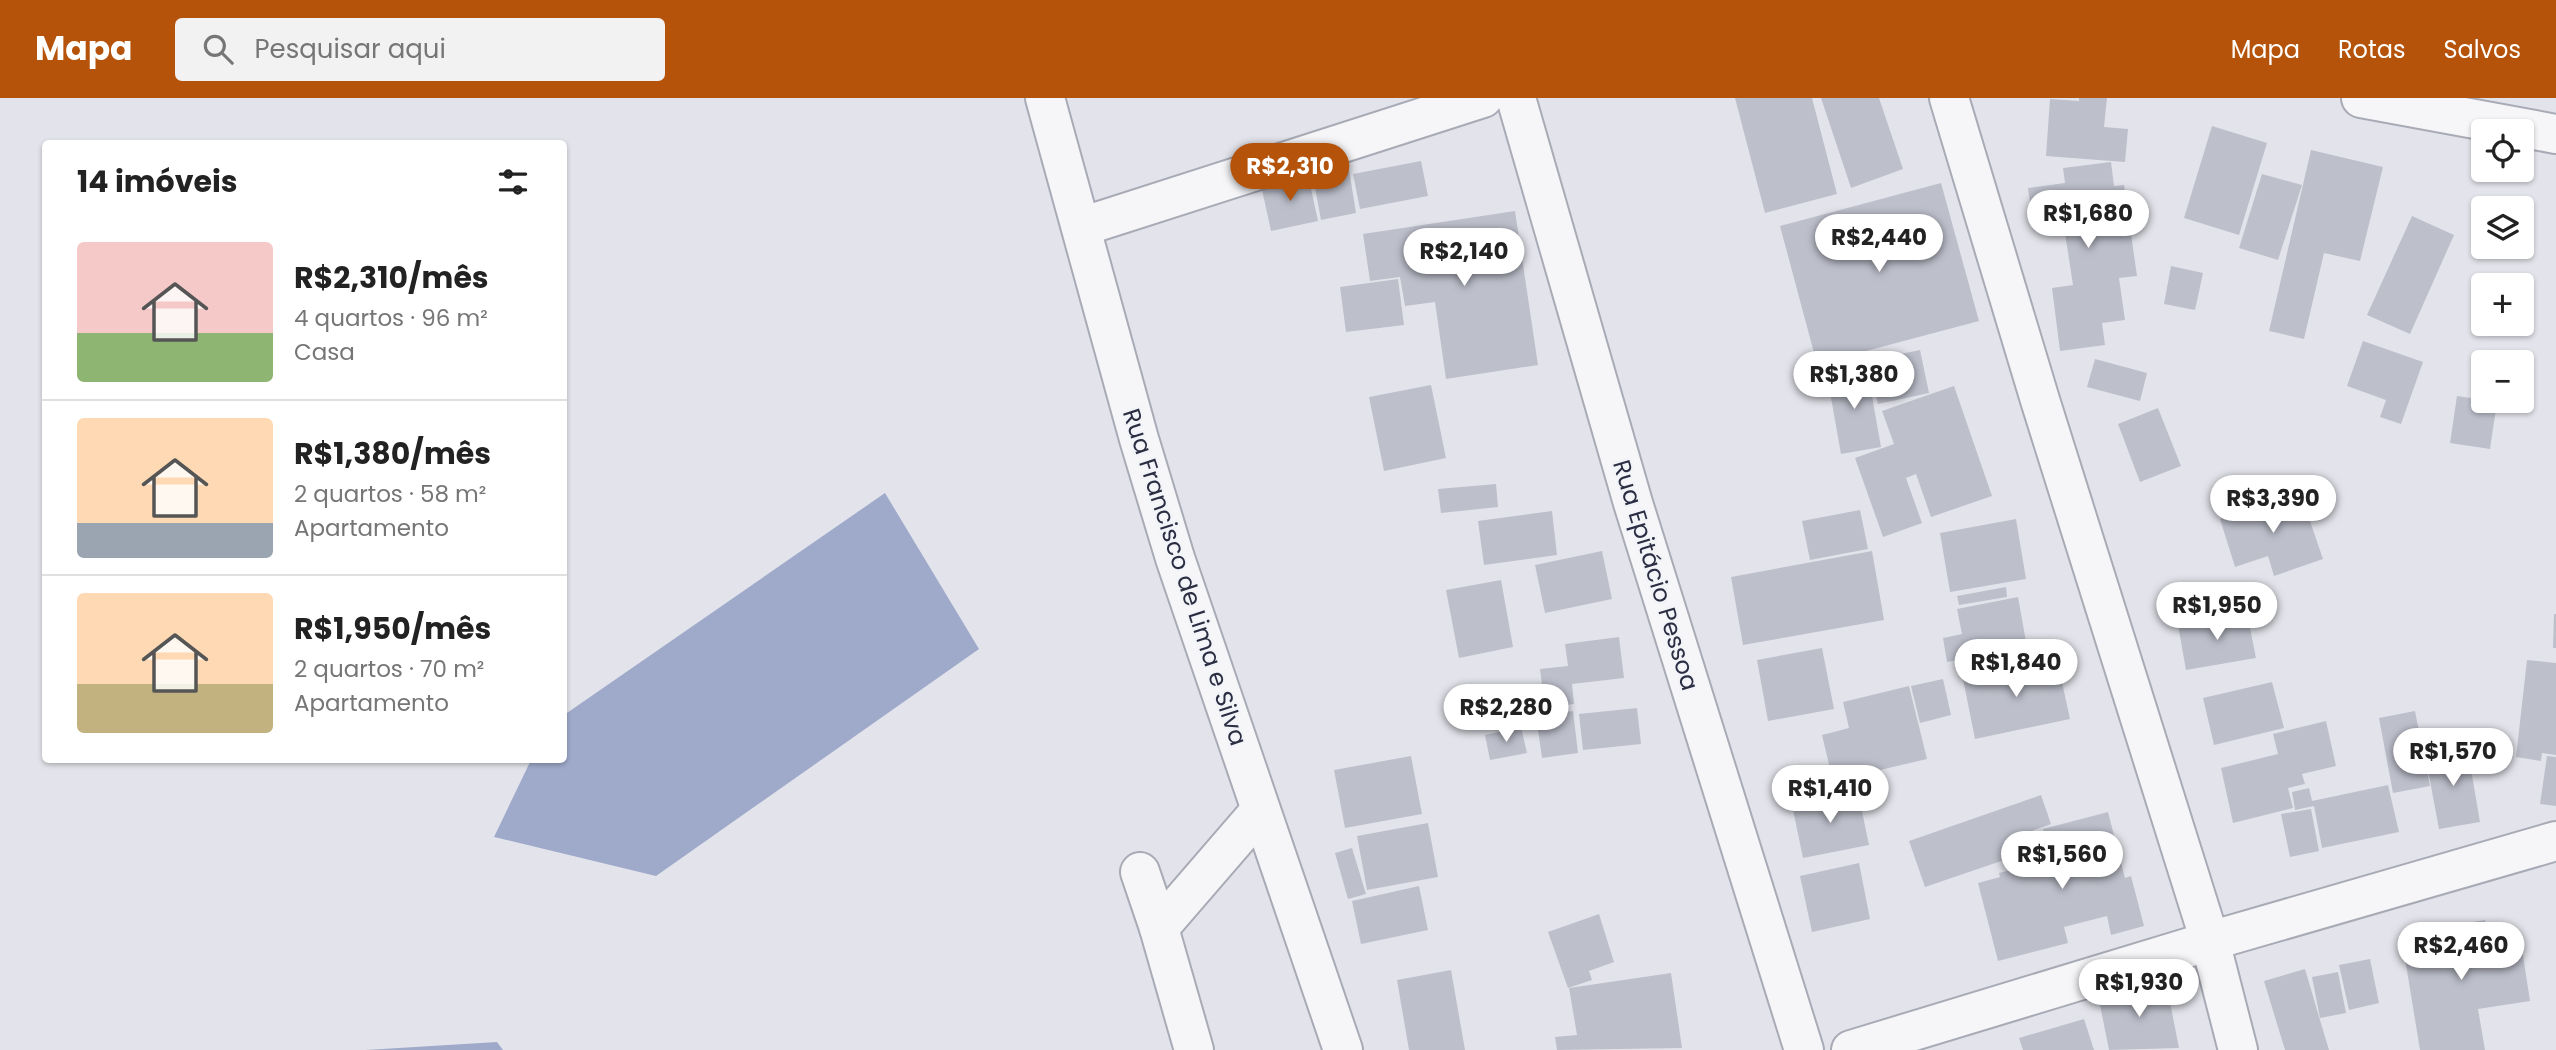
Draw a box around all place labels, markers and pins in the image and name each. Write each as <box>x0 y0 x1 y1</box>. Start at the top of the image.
pin: R$2,310 <box>1225 144 1355 203</box>
pin: R$1,680 <box>2023 190 2153 250</box>
pin: R$2,440 <box>1814 214 1944 274</box>
pin: R$2,140 <box>1399 228 1529 288</box>
pin: R$1,380 <box>1789 352 1919 411</box>
pin: R$3,390 <box>2208 476 2338 535</box>
pin: R$1,950 <box>2152 582 2282 642</box>
pin: R$1,840 <box>1951 640 2081 699</box>
pin: R$2,280 <box>1441 684 1571 744</box>
pin: R$1,570 <box>2388 728 2518 788</box>
pin: R$1,410 <box>1765 766 1895 825</box>
pin: R$1,560 <box>1997 832 2127 891</box>
pin: R$2,460 <box>2396 922 2526 982</box>
pin: R$1,930 <box>2074 960 2204 1019</box>

